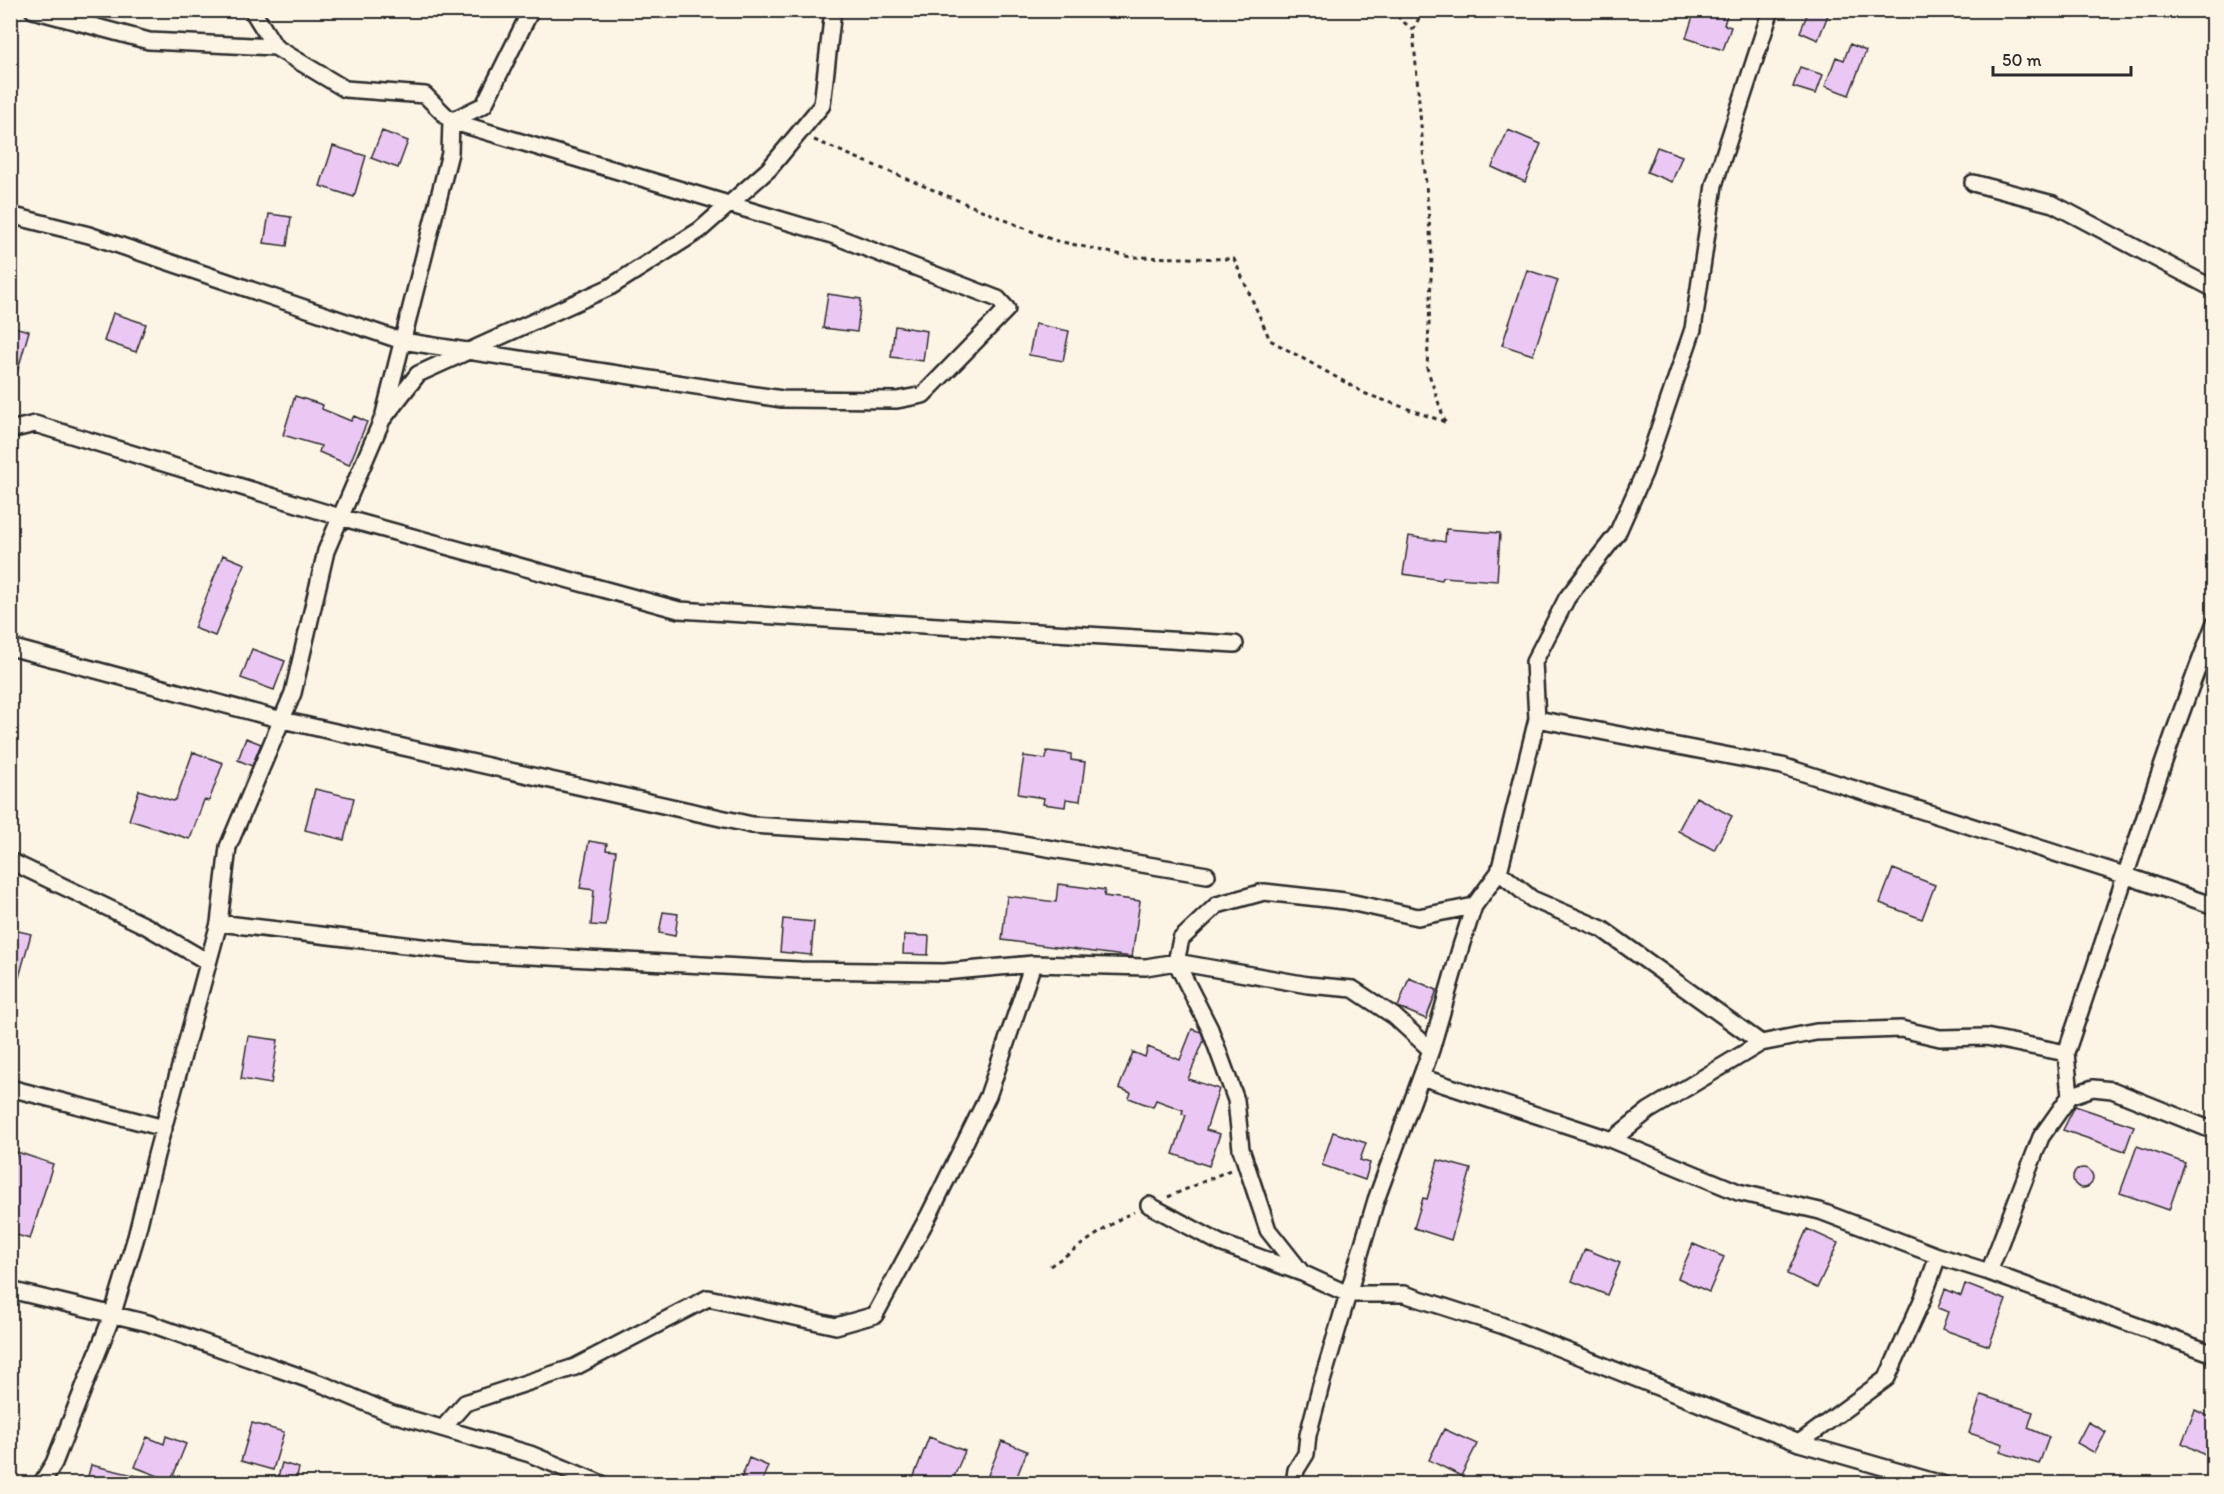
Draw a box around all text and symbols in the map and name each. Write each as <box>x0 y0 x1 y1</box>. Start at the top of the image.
scale bar <box>1993 39 2131 77</box>
text: 50 m <box>2002 49 2042 71</box>

